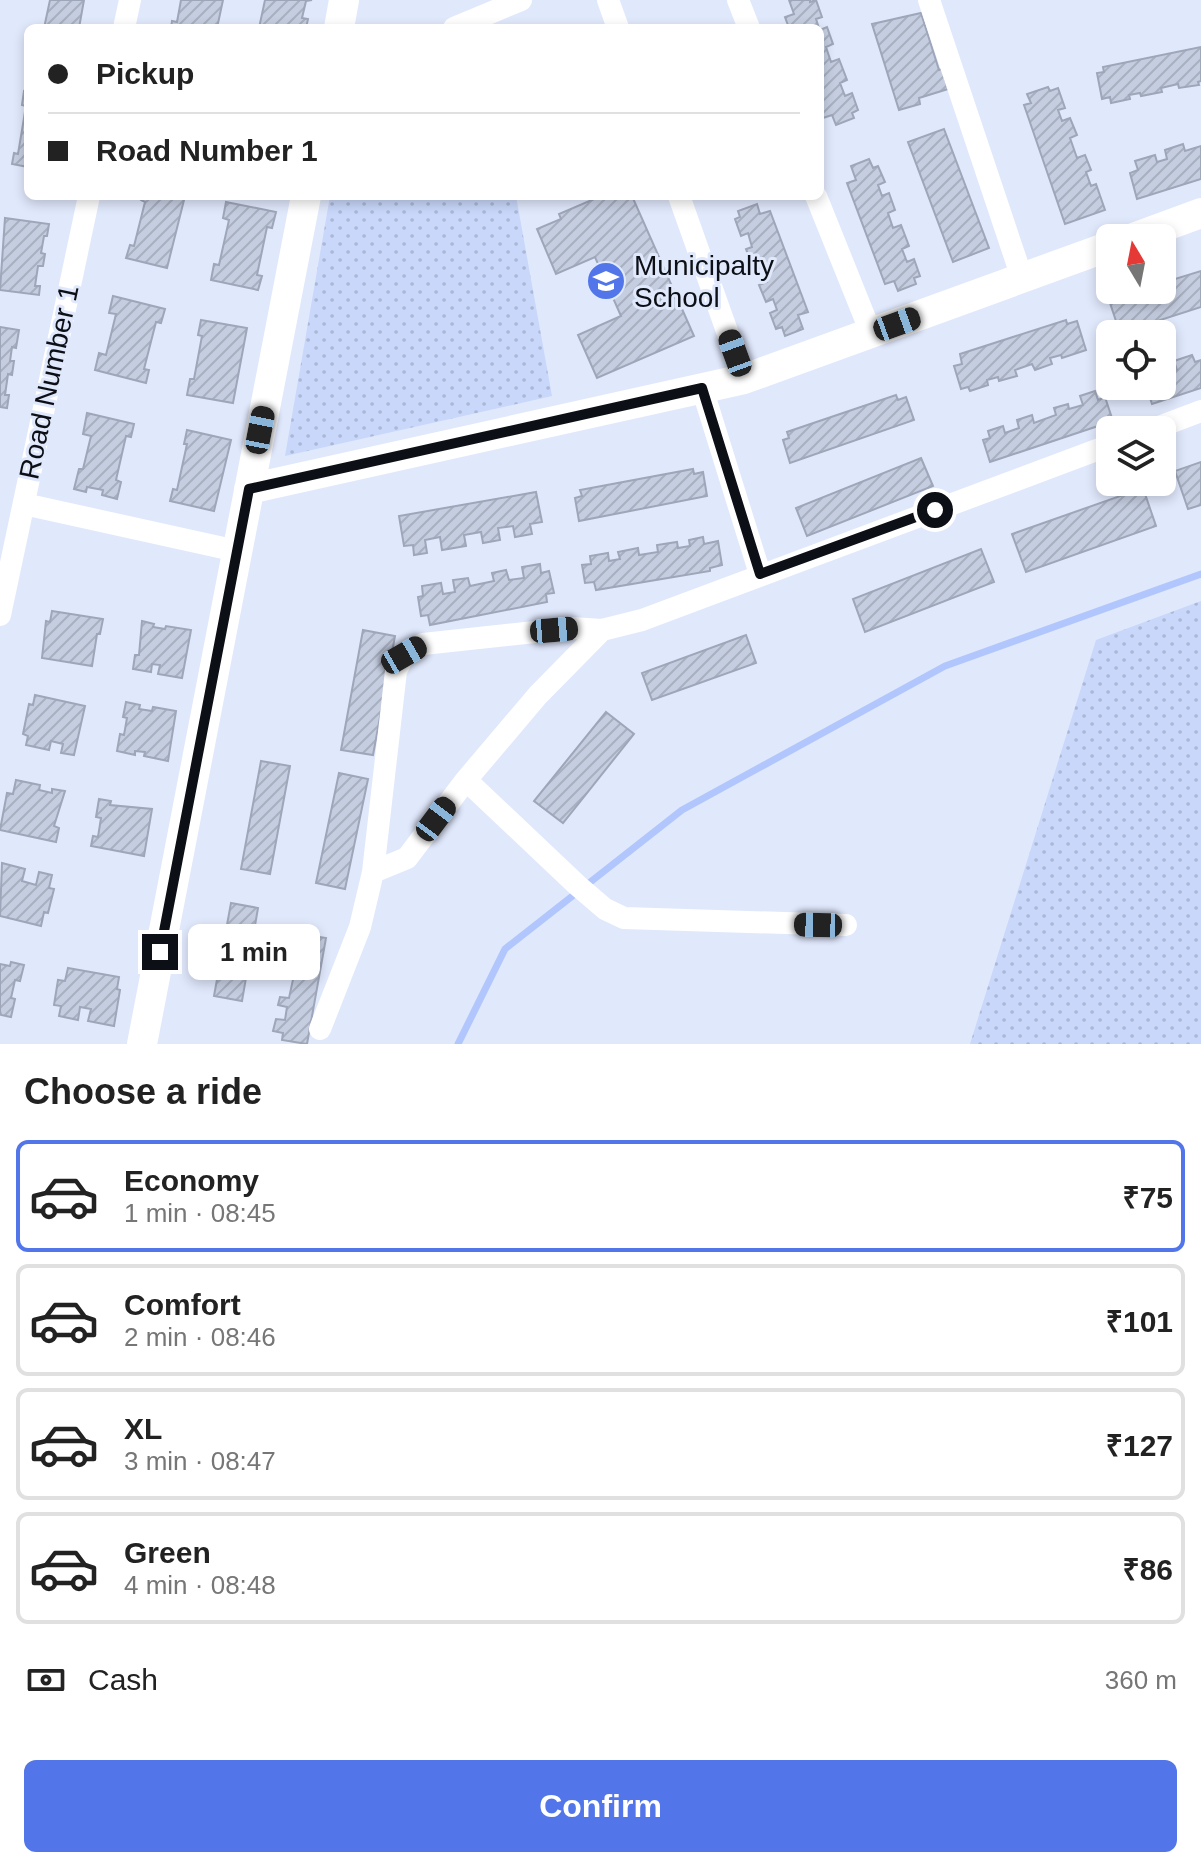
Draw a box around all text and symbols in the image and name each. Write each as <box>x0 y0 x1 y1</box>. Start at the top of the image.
text: Pickup <box>96 57 194 90</box>
text: Road Number 1 <box>96 134 318 167</box>
north arrow <box>1096 224 1176 304</box>
map controls <box>1096 224 1176 496</box>
place label: Municipalty School <box>634 250 774 313</box>
school or university icon: Municipalty School <box>585 260 627 302</box>
street label: Road Number 1 <box>13 282 85 482</box>
car <box>870 305 924 343</box>
button: locate <box>1096 320 1176 400</box>
car <box>716 326 754 380</box>
car <box>244 404 276 456</box>
button: layers <box>1096 416 1176 496</box>
route start <box>917 492 953 528</box>
car <box>529 616 579 644</box>
car <box>377 633 431 677</box>
car <box>412 793 460 845</box>
car <box>794 913 842 937</box>
callout: 1 min <box>188 924 320 980</box>
route end <box>142 934 178 970</box>
text: 1 min <box>220 937 288 967</box>
text: Choose a ride <box>24 1071 262 1112</box>
icon: car <box>28 1160 100 1232</box>
text: Economy <box>124 1164 259 1197</box>
text: ₹75 <box>1122 1181 1173 1214</box>
text: 1 min · 08:45 <box>124 1198 276 1228</box>
icon: car <box>28 1284 100 1356</box>
text: Comfort <box>124 1288 241 1321</box>
text: ₹101 <box>1106 1305 1173 1338</box>
text: 2 min · 08:46 <box>124 1322 276 1352</box>
icon: car <box>28 1408 100 1480</box>
text: XL <box>124 1412 162 1445</box>
text: ₹127 <box>1106 1429 1173 1462</box>
text: 3 min · 08:47 <box>124 1446 276 1476</box>
icon: car <box>28 1532 100 1604</box>
text: Green <box>124 1536 211 1569</box>
text: ₹86 <box>1122 1553 1173 1586</box>
text: 4 min · 08:48 <box>124 1570 276 1600</box>
icon: cash <box>24 1658 68 1702</box>
text: Cash <box>88 1663 158 1696</box>
text: 360 m <box>1105 1665 1177 1695</box>
button: Confirm <box>24 1760 1177 1852</box>

